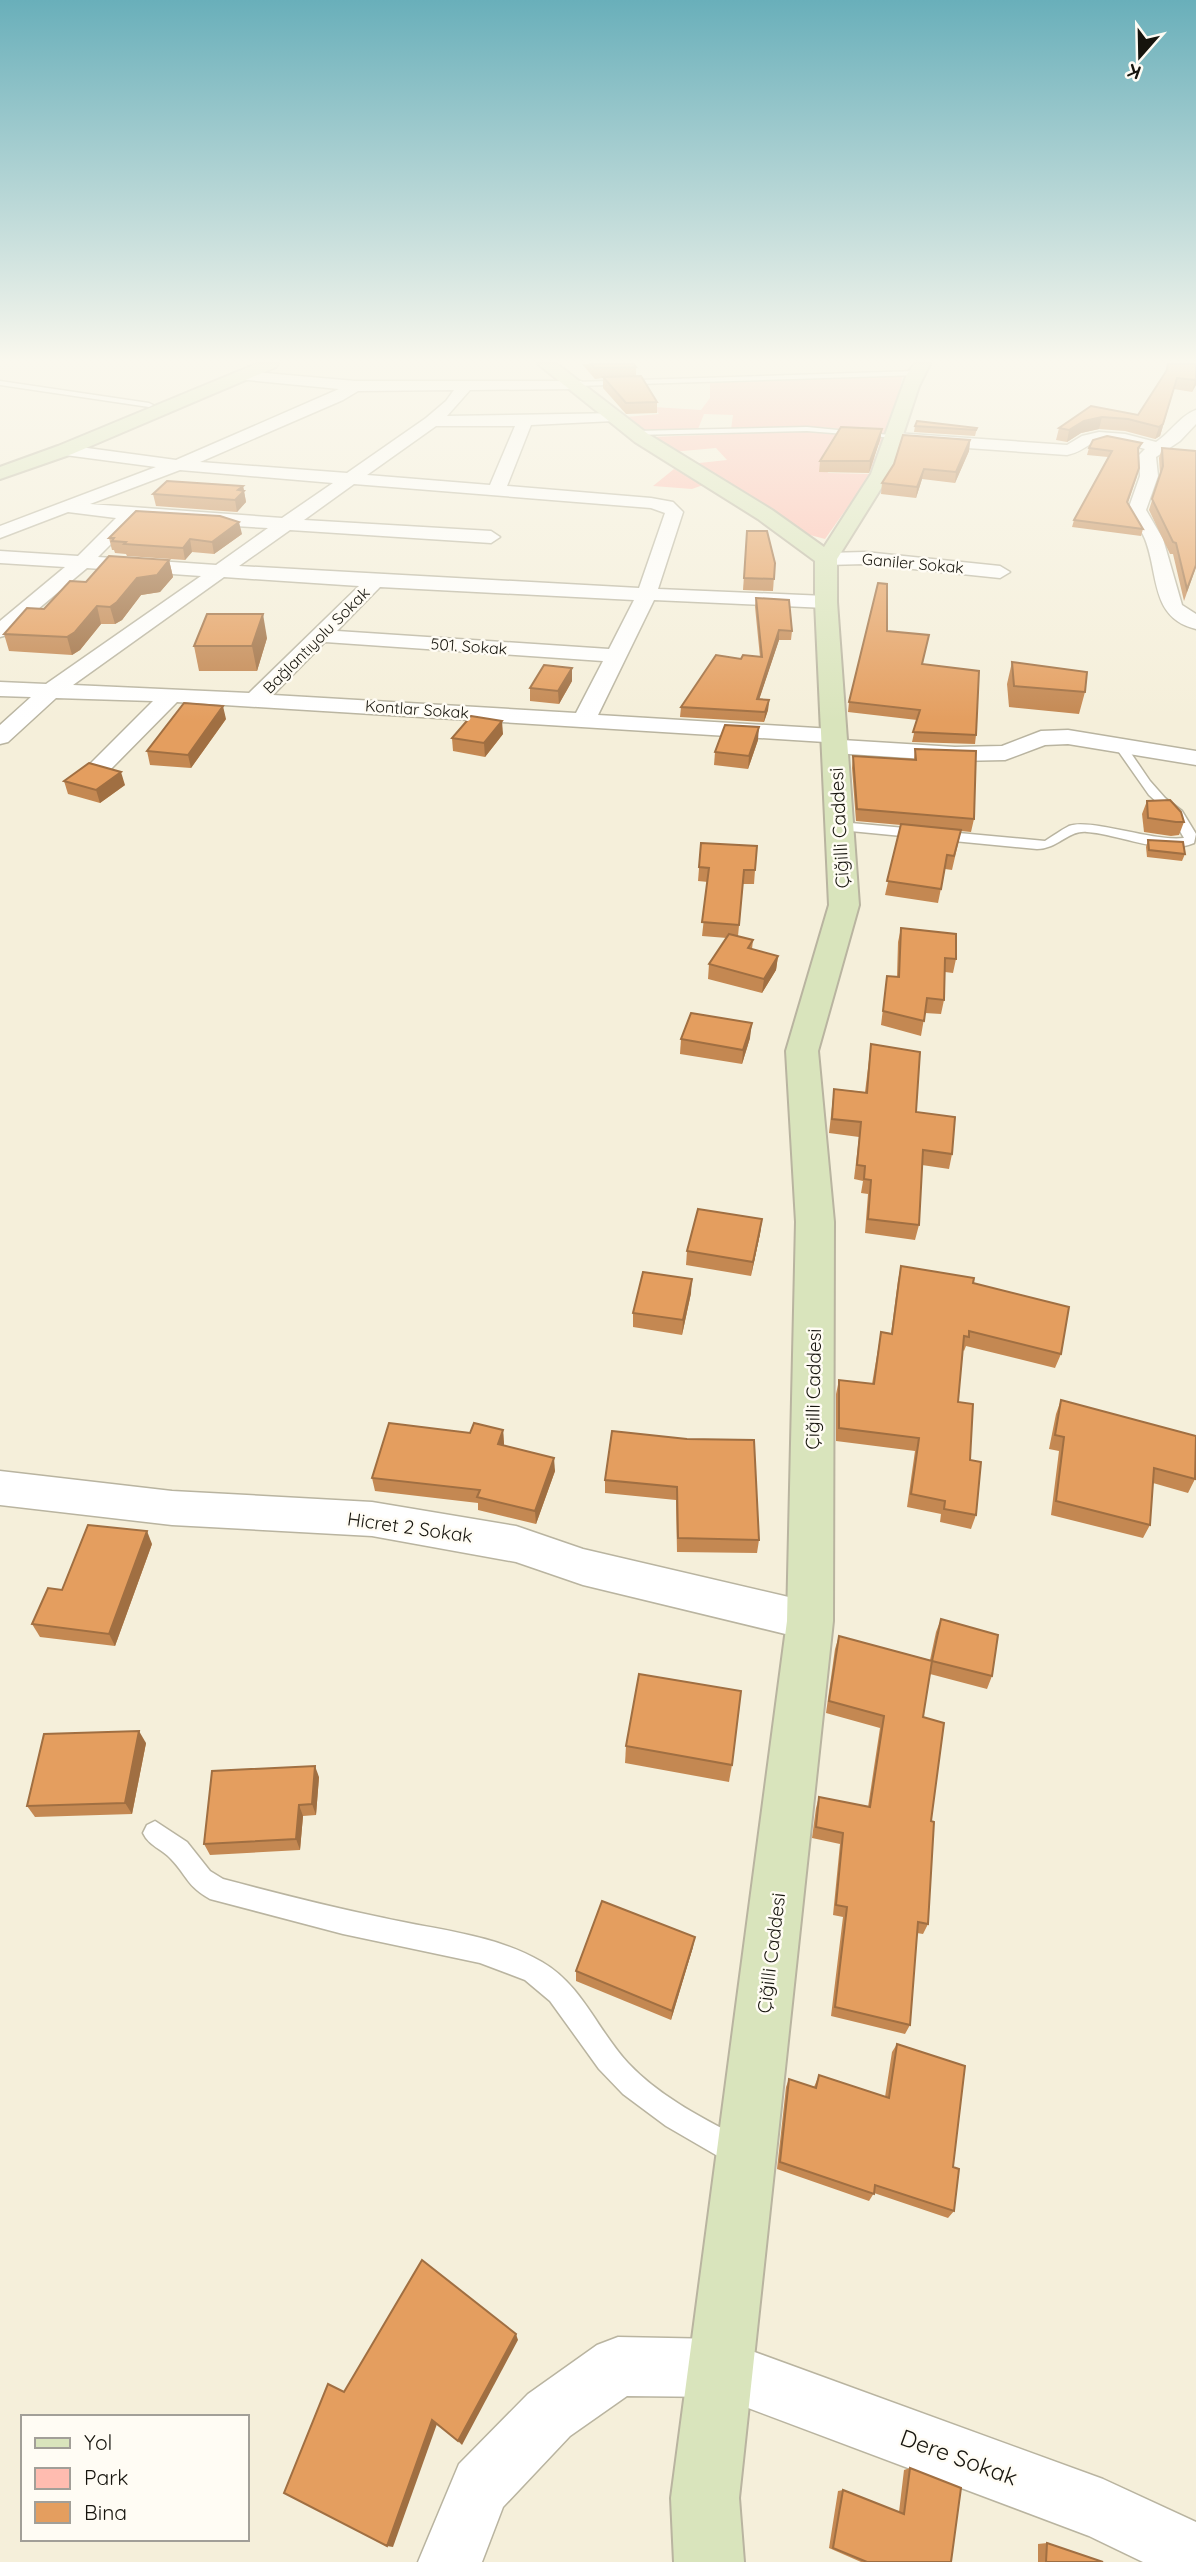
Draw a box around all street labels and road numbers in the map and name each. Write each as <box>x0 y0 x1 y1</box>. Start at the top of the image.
street label: Ganiler Sokak <box>861 549 965 577</box>
street label: Bağlantıyolu Sokak <box>258 582 374 698</box>
street label: 501. Sokak <box>430 633 508 659</box>
street label: Kontlar Sokak <box>364 695 470 723</box>
street label: Çiğilli Caddesi <box>824 767 854 889</box>
street label: Çiğilli Caddesi <box>800 1328 826 1450</box>
street label: Hicret 2 Sokak <box>346 1506 474 1548</box>
street label: Çiğilli Caddesi <box>752 1891 790 2015</box>
street label: Dere Sokak <box>896 2422 1022 2492</box>

